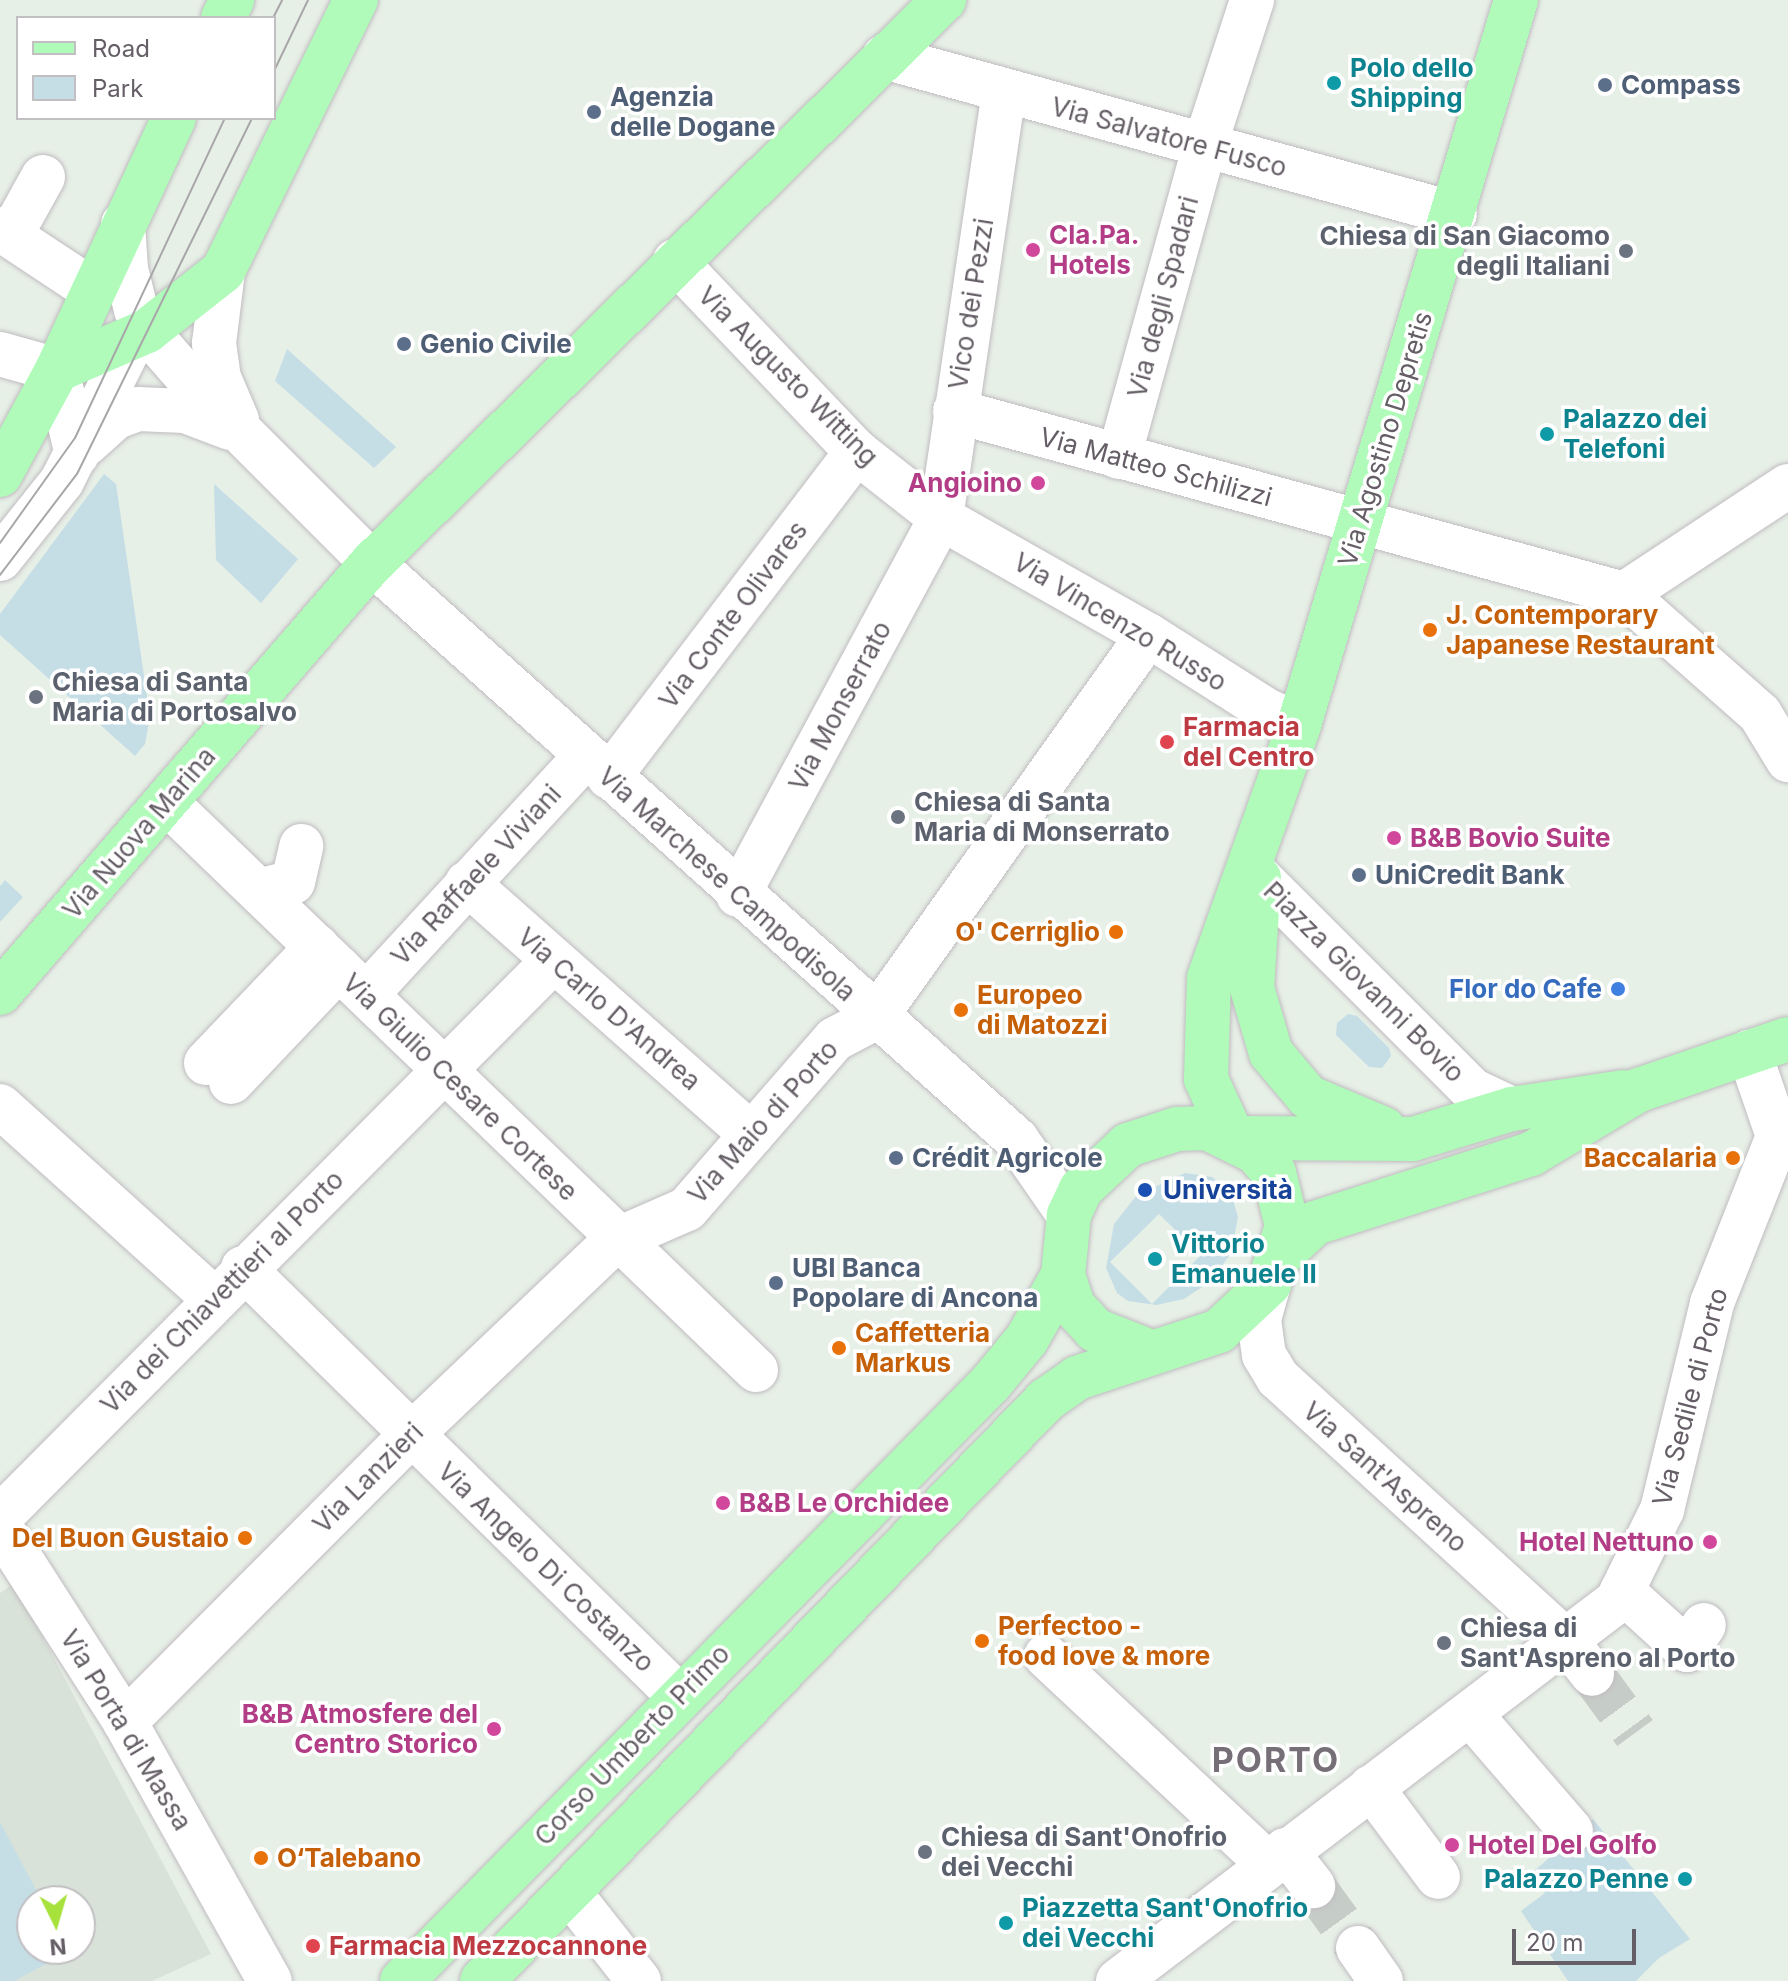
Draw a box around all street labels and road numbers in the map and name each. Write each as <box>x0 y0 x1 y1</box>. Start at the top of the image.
street label: Via Salvatore Fusco <box>1048 91 1290 183</box>
street label: Via degli Spadari <box>1121 193 1205 401</box>
street label: Vico dei Pezzi <box>942 216 1000 392</box>
street label: Via Augusto Witting <box>692 280 884 472</box>
street label: Via Agostino Depretis <box>1331 308 1439 570</box>
street label: Via Matteo Schilizzi <box>1036 421 1276 513</box>
street label: Via Conte Olivares <box>652 515 814 715</box>
street label: Via Vincenzo Russo <box>1008 546 1232 698</box>
street label: Via Monserrato <box>782 616 898 796</box>
street label: Via Nuova Marina <box>56 741 222 925</box>
street label: Via Marchese Campodisola <box>592 760 862 1008</box>
street label: Via Raffaele Viviani <box>384 778 568 972</box>
street label: Piazza Giovanni Bovio <box>1257 875 1471 1089</box>
street label: Via Carlo D'Andrea <box>511 921 707 1097</box>
street label: Via Giulio Cesare Cortese <box>336 967 584 1207</box>
street label: Via Maio di Porto <box>681 1034 845 1210</box>
street label: Via dei Chiavettieri al Porto <box>94 1164 350 1420</box>
street label: Via Sedile di Porto <box>1646 1284 1734 1510</box>
street label: Via Sant'Aspreno <box>1297 1395 1473 1559</box>
street label: Via Lanzieri <box>306 1416 430 1540</box>
street label: Via Angelo Di Costanzo <box>431 1456 661 1678</box>
street label: Via Porta di Massa <box>54 1624 198 1836</box>
street label: Corso Umberto Primo <box>528 1638 736 1852</box>

